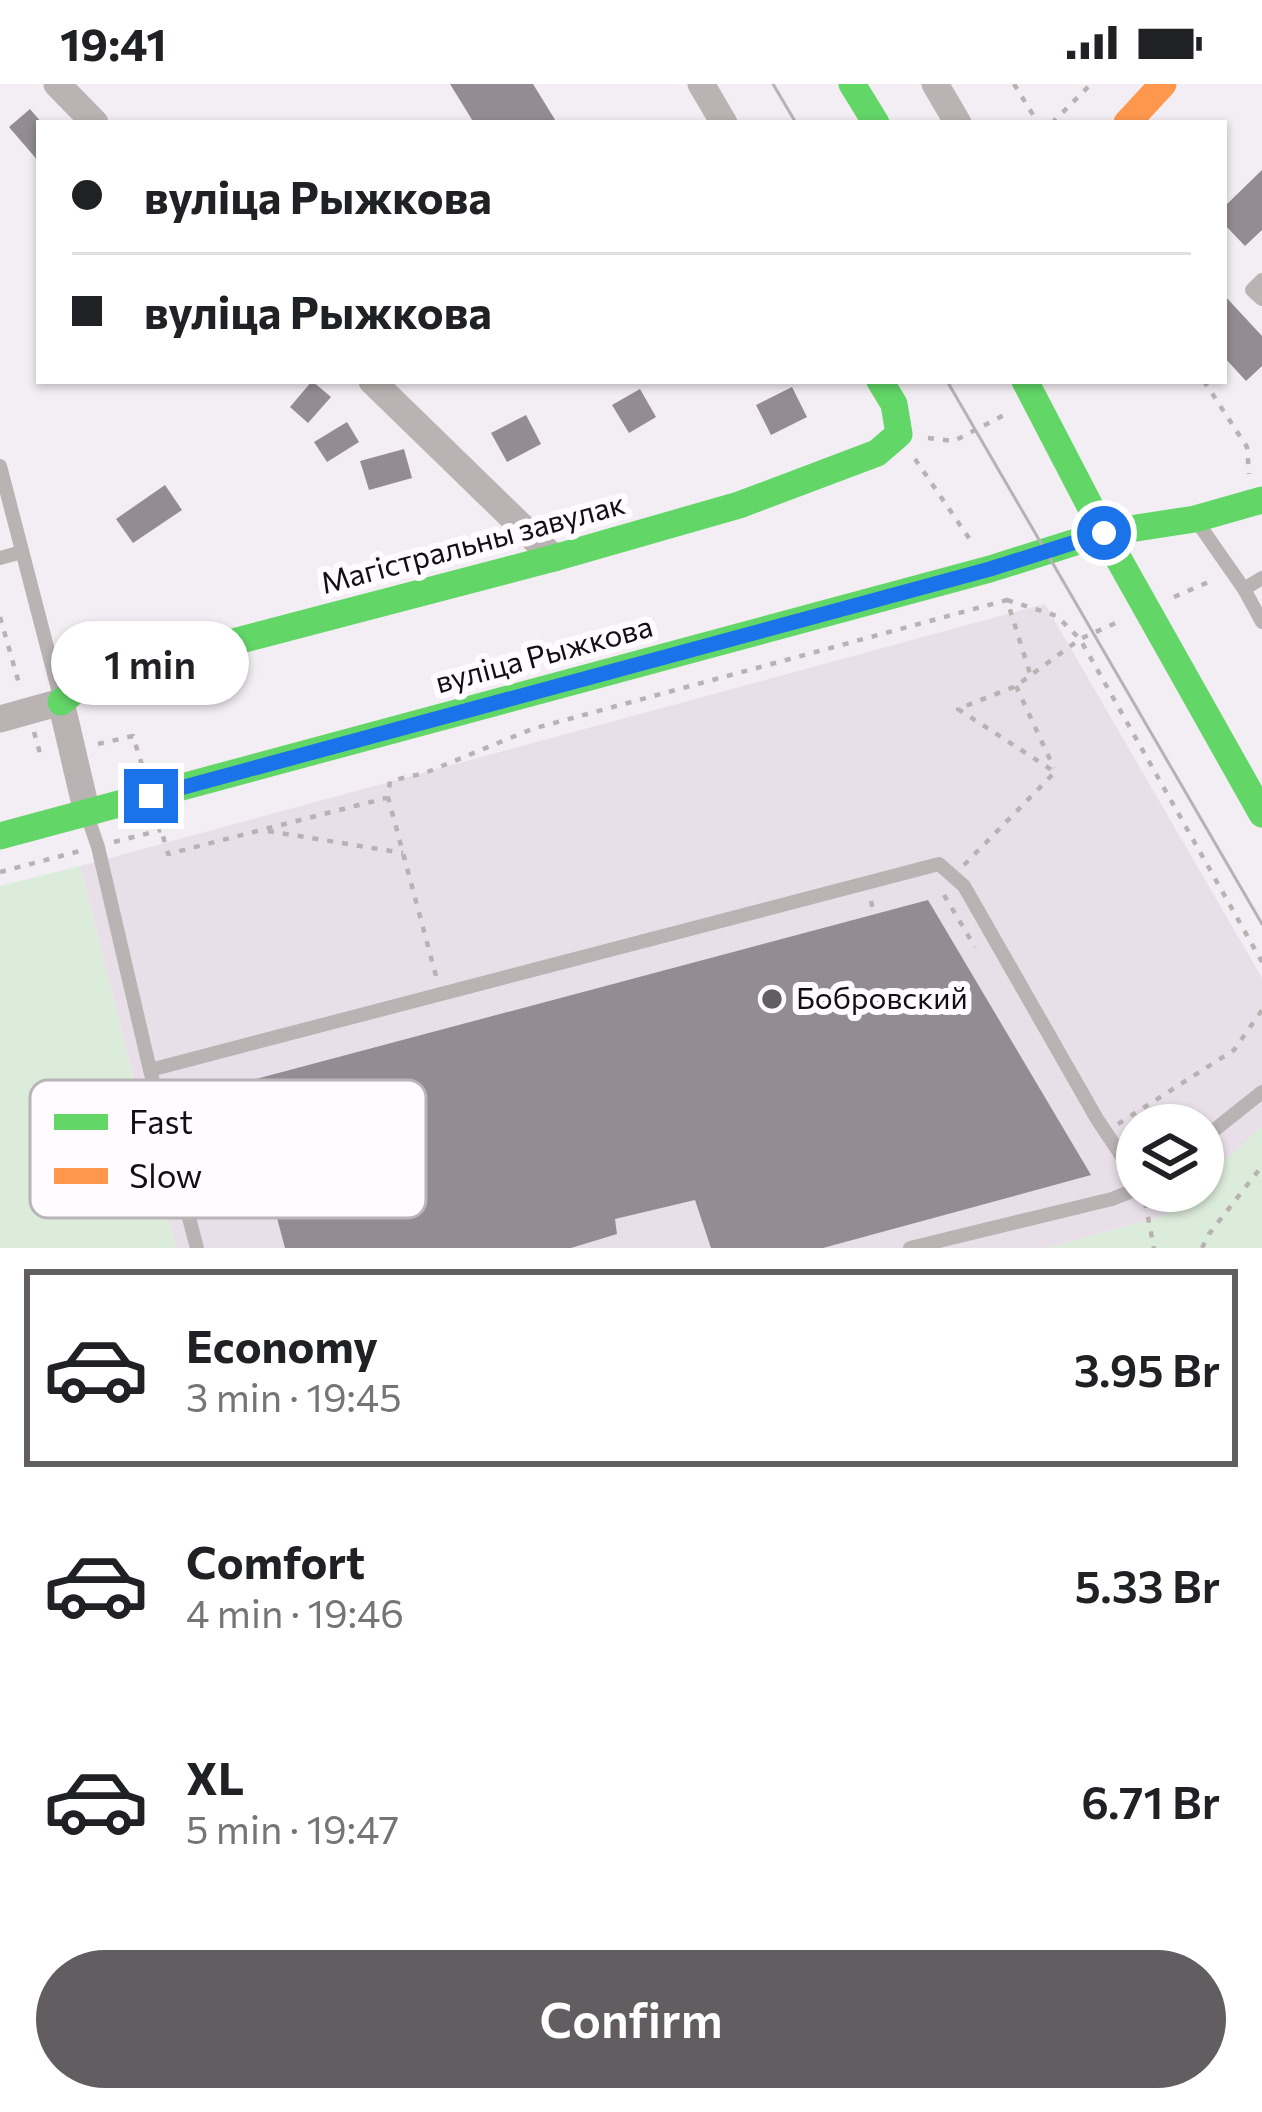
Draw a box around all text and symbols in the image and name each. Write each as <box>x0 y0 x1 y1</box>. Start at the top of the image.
text: 19:41 <box>60 15 167 70</box>
text: вуліца Рыжкова <box>144 168 492 223</box>
text: вуліца Рыжкова <box>144 283 492 338</box>
street label: Магістральны завулак <box>316 483 629 600</box>
route start <box>1077 506 1131 560</box>
street label: вуліца Рыжкова <box>431 606 656 699</box>
callout: 1 min <box>52 622 250 706</box>
text: 1 min <box>104 639 196 687</box>
route end <box>124 769 178 823</box>
place label: Бобровский <box>796 978 968 1015</box>
marker: Бобровский <box>759 986 785 1012</box>
legend <box>30 1080 426 1218</box>
text: Fast <box>129 1100 193 1141</box>
map controls <box>1116 1104 1224 1212</box>
button: layers <box>1116 1104 1224 1212</box>
text: Slow <box>129 1154 202 1195</box>
icon: car <box>42 1314 150 1422</box>
text: Economy <box>186 1317 378 1372</box>
text: 3.95 Br <box>1074 1341 1220 1396</box>
text: 3 min · 19:45 <box>186 1372 402 1420</box>
icon: car <box>42 1530 150 1638</box>
text: Comfort <box>186 1533 365 1588</box>
text: 5.33 Br <box>1075 1557 1220 1612</box>
text: 4 min · 19:46 <box>186 1588 404 1636</box>
icon: car <box>42 1746 150 1854</box>
text: XL <box>186 1749 244 1804</box>
text: 6.71 Br <box>1081 1773 1220 1828</box>
text: 5 min · 19:47 <box>186 1804 399 1852</box>
button: Confirm <box>36 1950 1226 2088</box>

